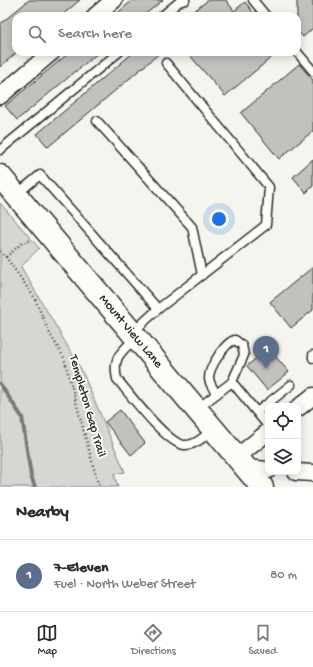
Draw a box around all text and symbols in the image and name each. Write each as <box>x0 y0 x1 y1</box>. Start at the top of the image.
search box <box>12 12 301 56</box>
icon: search <box>26 23 48 45</box>
text: Search here <box>58 25 132 43</box>
your location <box>209 209 229 229</box>
street label: Mount View Lane <box>96 291 166 371</box>
pin: 1 <box>253 336 279 369</box>
street label: Templeton Gap Trail <box>65 352 109 459</box>
map controls <box>265 403 301 475</box>
button: locate <box>265 403 301 439</box>
button: layers <box>265 439 301 475</box>
text: Nearby <box>16 503 69 523</box>
text: 7-Eleven <box>54 559 108 577</box>
text: 1 <box>26 568 32 583</box>
text: 80 m <box>270 568 297 583</box>
text: Fuel · North Weber Street <box>54 577 195 592</box>
tab: Map <box>36 622 58 658</box>
tab: Directions <box>131 622 176 658</box>
tab: Saved <box>248 622 277 658</box>

